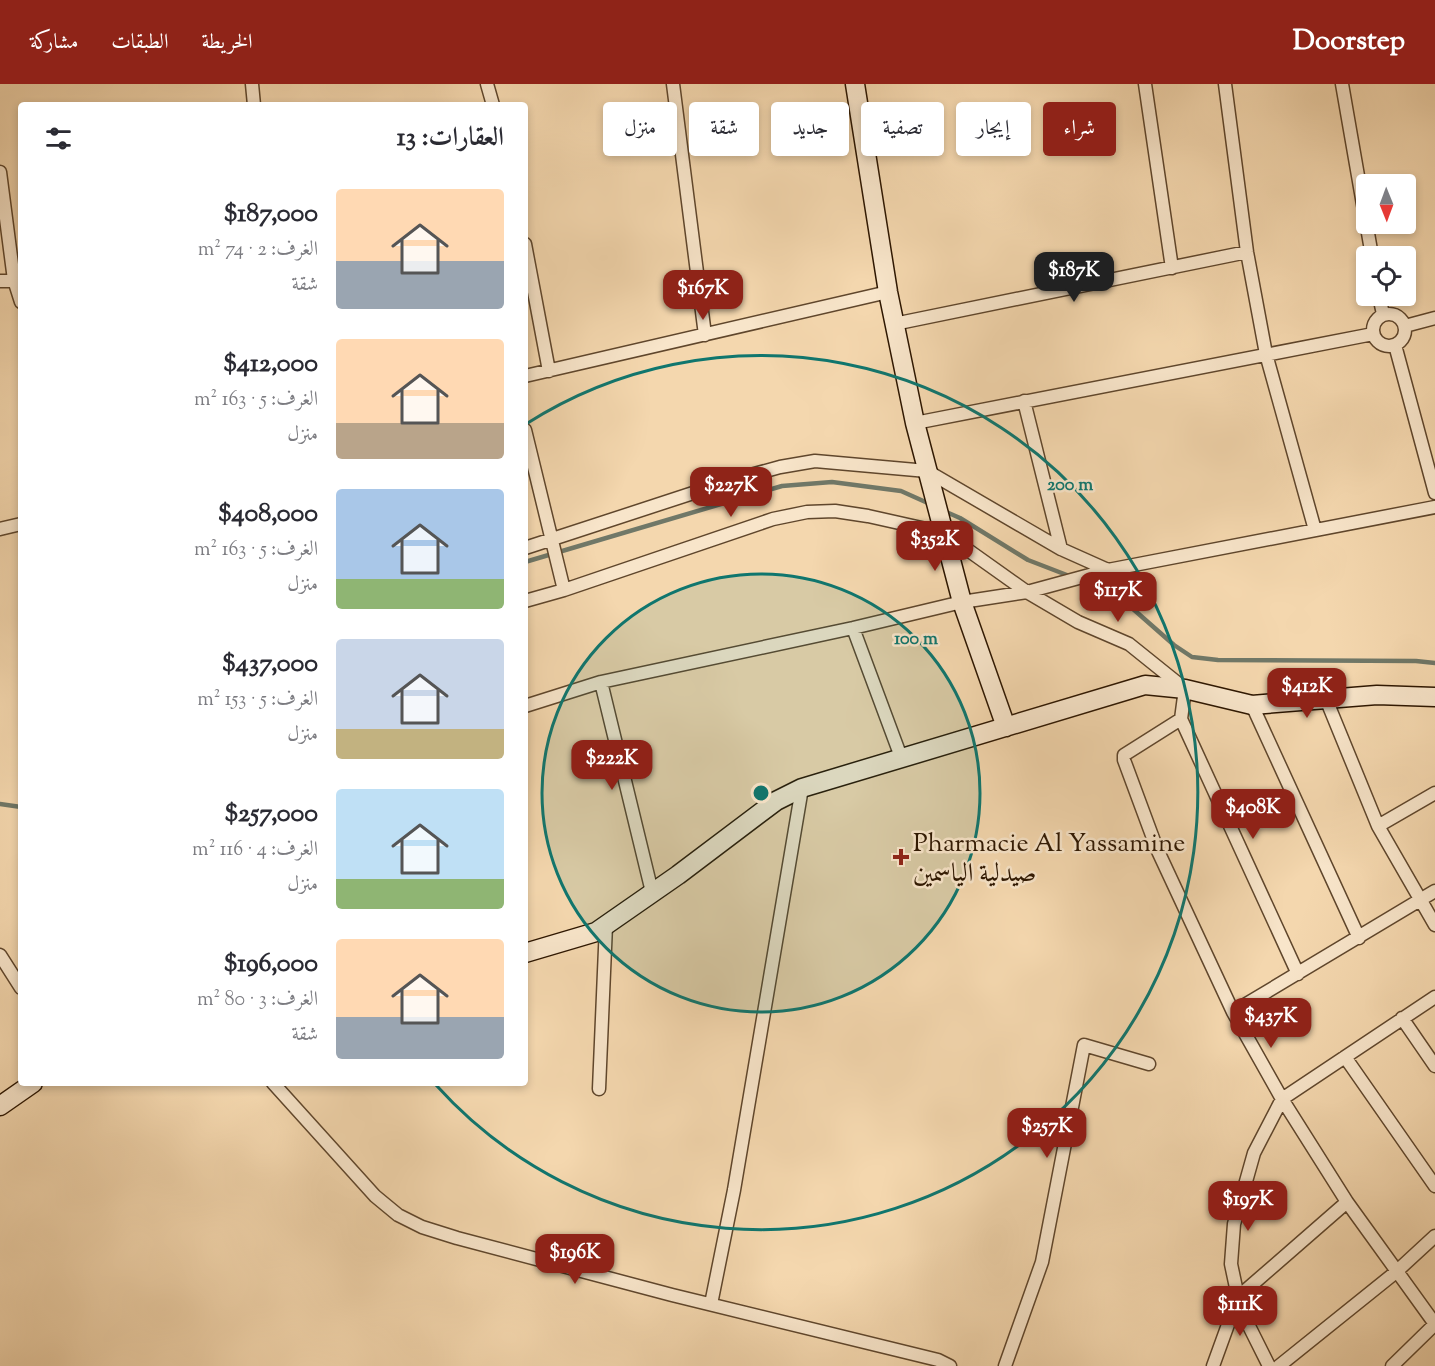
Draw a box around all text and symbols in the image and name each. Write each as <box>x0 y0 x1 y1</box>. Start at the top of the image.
text: Doorstep <box>1293 22 1405 62</box>
text: مشاركة <box>30 28 78 58</box>
text: الطبقات <box>111 28 168 58</box>
text: الخريطة <box>201 28 253 58</box>
chip: منزل <box>603 102 677 156</box>
chip: شقة <box>689 102 759 156</box>
chip: جديد <box>771 102 849 156</box>
chip: تصفية <box>861 102 944 156</box>
chip: إيجار <box>956 102 1031 156</box>
chip: شراء <box>1043 102 1116 156</box>
text: العقارات: 13 <box>397 120 504 157</box>
icon: filters <box>42 122 75 155</box>
north arrow <box>1356 174 1416 234</box>
map controls <box>1356 174 1416 306</box>
text: $187,000 <box>223 196 318 233</box>
icon: home <box>384 213 456 285</box>
text: الغرف: 2 · 74 m² <box>198 236 318 265</box>
button: locate <box>1356 246 1416 306</box>
pin: $187K <box>1032 252 1116 303</box>
text: $187K <box>1048 257 1100 286</box>
pin: $167K <box>661 270 745 321</box>
text: شقة <box>292 271 318 300</box>
text: $167K <box>677 275 729 304</box>
text: $412,000 <box>223 346 318 383</box>
icon: home <box>384 363 456 435</box>
text: الغرف: 5 · 163 m² <box>194 386 318 415</box>
text: منزل <box>287 421 318 450</box>
pin: $227K <box>689 467 773 518</box>
text: $227K <box>704 472 758 501</box>
text: 200 m <box>1047 473 1093 499</box>
text: $408,000 <box>218 496 318 533</box>
icon: home <box>384 513 456 585</box>
pin: $352K <box>893 521 977 572</box>
text: $352K <box>910 526 960 555</box>
text: الغرف: 5 · 163 m² <box>194 536 318 565</box>
text: منزل <box>287 571 318 600</box>
pin: $117K <box>1076 572 1160 623</box>
text: $117K <box>1094 577 1142 606</box>
text: 100 m <box>894 627 938 653</box>
text: $437,000 <box>222 646 318 683</box>
icon: home <box>384 663 456 735</box>
pin: $412K <box>1265 668 1349 719</box>
text: $412K <box>1281 673 1333 702</box>
text: الغرف: 5 · 153 m² <box>197 686 318 715</box>
text: منزل <box>287 721 318 750</box>
pin: $222K <box>570 740 654 791</box>
text: $222K <box>585 745 639 774</box>
centre of rings <box>751 783 771 803</box>
pin: $408K <box>1211 789 1295 840</box>
text: $408K <box>1225 794 1281 823</box>
text: $257,000 <box>224 796 318 833</box>
icon: home <box>384 813 456 885</box>
place label: Pharmacie Al Yassamine صيدلية الياسمين <box>913 826 1185 893</box>
text: الغرف: 4 · 116 m² <box>192 836 318 865</box>
marker: Pharmacie Al Yassamine صيدلية الياسمين <box>894 850 908 864</box>
text: منزل <box>287 871 318 900</box>
text: $196,000 <box>223 946 318 983</box>
icon: home <box>384 963 456 1035</box>
text: الغرف: 3 · 80 m² <box>197 986 318 1015</box>
pin: $437K <box>1229 998 1313 1049</box>
text: $437K <box>1244 1003 1298 1032</box>
text: شقة <box>292 1021 318 1050</box>
pin: $257K <box>1005 1108 1089 1159</box>
text: $257K <box>1021 1113 1073 1142</box>
pin: $197K <box>1206 1181 1290 1232</box>
text: $197K <box>1222 1186 1274 1215</box>
pin: $196K <box>533 1234 617 1285</box>
text: $196K <box>549 1239 601 1268</box>
pin: $111K <box>1198 1286 1282 1337</box>
text: $111K <box>1217 1291 1263 1320</box>

